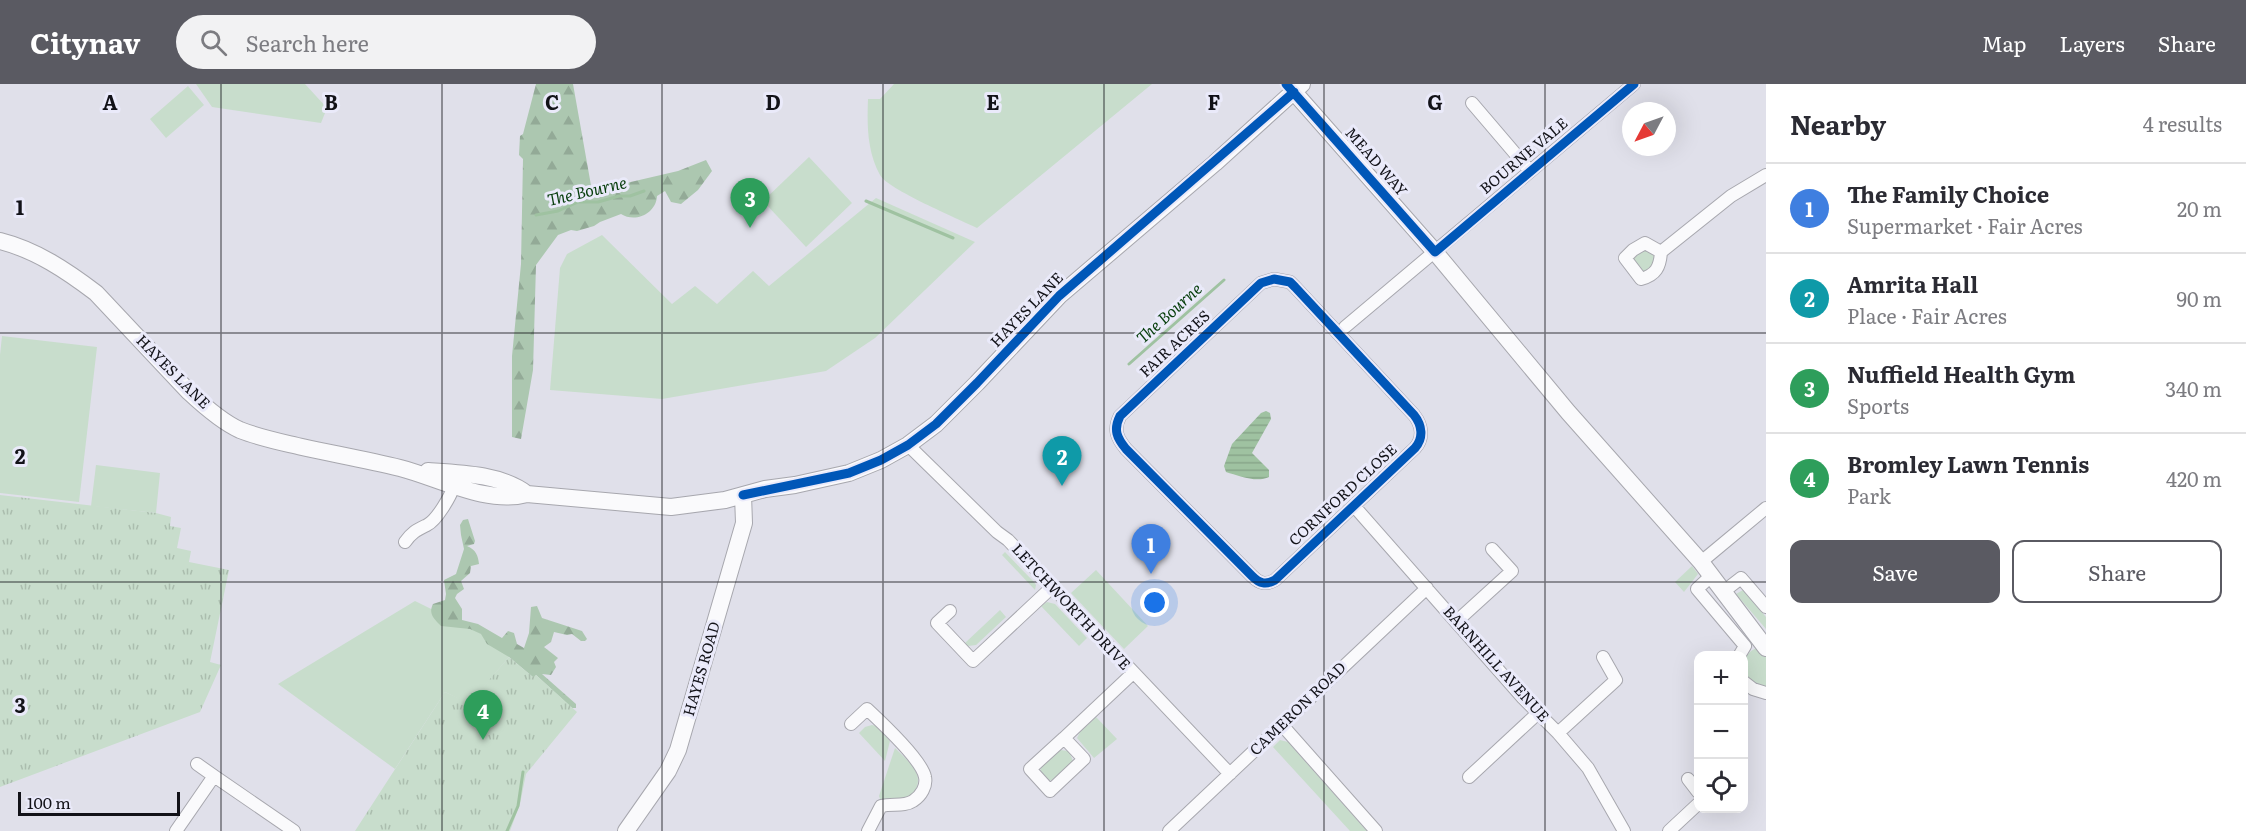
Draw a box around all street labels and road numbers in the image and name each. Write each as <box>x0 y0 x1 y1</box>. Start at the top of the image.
street label: BOURNE VALE <box>1474 111 1572 199</box>
street label: MEAD WAY <box>1341 121 1414 201</box>
street label: HAYES LANE <box>984 266 1068 352</box>
street label: FAIR ACRES <box>1133 304 1215 382</box>
street label: HAYES LANE <box>132 329 216 413</box>
street label: CORNFORD CLOSE <box>1283 438 1401 550</box>
street label: LETCHWORTH DRIVE <box>1007 538 1137 674</box>
street label: BARNHILL AVENUE <box>1439 600 1556 726</box>
street label: HAYES ROAD <box>676 618 725 719</box>
street label: CAMERON ROAD <box>1243 656 1350 760</box>

